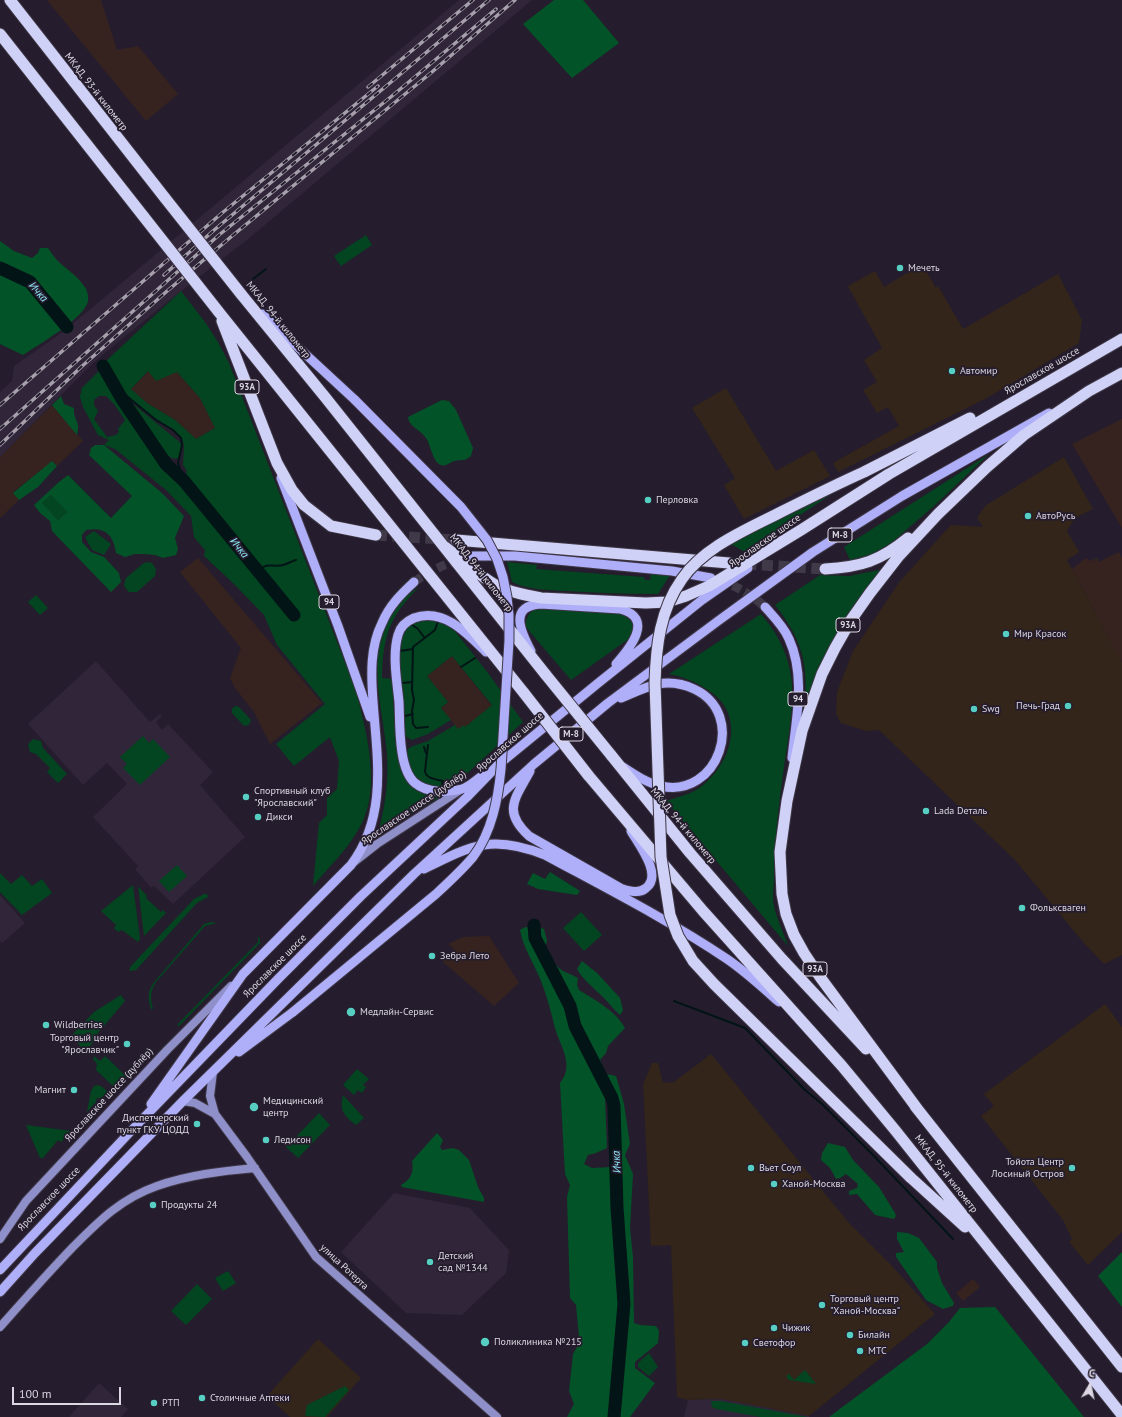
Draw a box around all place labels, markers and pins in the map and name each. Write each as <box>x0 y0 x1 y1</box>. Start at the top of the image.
place label: Мечеть <box>908 262 940 274</box>
marker: Мечеть <box>895 263 905 273</box>
place label: Автомир <box>960 365 997 377</box>
marker: Автомир <box>947 366 957 376</box>
place label: Перловка <box>656 494 698 506</box>
marker: Перловка <box>643 495 653 505</box>
place label: АвтоРусь <box>1036 510 1075 522</box>
marker: АвтоРусь <box>1023 511 1033 521</box>
place label: Мир Красок <box>1014 628 1066 640</box>
marker: Мир Красок <box>1001 629 1011 639</box>
place label: Печь-Град <box>1016 700 1060 712</box>
marker: Печь-Град <box>1063 701 1073 711</box>
place label: Swg <box>982 703 1000 715</box>
marker: Swg <box>969 704 979 714</box>
place label: Спортивный клуб "Ярославский" <box>254 785 330 808</box>
marker: Спортивный клуб "Ярославский" <box>241 792 251 802</box>
place label: Lada Dеталь <box>934 805 987 817</box>
marker: Lada Dеталь <box>921 806 931 816</box>
place label: Дикси <box>266 811 293 823</box>
marker: Дикси <box>253 812 263 822</box>
place label: Фольксваген <box>1030 902 1086 914</box>
marker: Фольксваген <box>1017 903 1027 913</box>
place label: Зебра Лето <box>440 950 489 962</box>
marker: Зебра Лето <box>427 951 437 961</box>
marker: Медлайн-Сервис <box>345 1006 357 1018</box>
place label: Медлайн-Сервис <box>360 1006 434 1018</box>
place label: Wildberries <box>54 1019 103 1031</box>
marker: Wildberries <box>41 1020 51 1030</box>
place label: Торговый центр "Ярославчик" <box>50 1032 119 1056</box>
marker: Торговый центр "Ярославчик" <box>122 1039 132 1049</box>
place label: Магнит <box>35 1084 66 1096</box>
marker: Магнит <box>69 1085 79 1095</box>
place label: Медицинский центр <box>263 1095 323 1118</box>
marker: Медицинский центр <box>248 1101 260 1113</box>
place label: Диспетчерский пункт ГКУ ЦОДД <box>117 1112 189 1136</box>
marker: Диспетчерский пункт ГКУ ЦОДД <box>192 1119 202 1129</box>
place label: Ледисон <box>274 1134 311 1146</box>
marker: Ледисон <box>261 1135 271 1145</box>
place label: Тойота Центр Лосиный Остров <box>991 1156 1064 1180</box>
place label: Вьет Соул <box>759 1162 801 1174</box>
marker: Вьет Соул <box>746 1163 756 1173</box>
marker: Тойота Центр Лосиный Остров <box>1067 1163 1077 1173</box>
place label: Ханой-Москва <box>782 1178 845 1190</box>
marker: Ханой-Москва <box>769 1179 779 1189</box>
place label: Продукты 24 <box>161 1199 217 1211</box>
marker: Продукты 24 <box>148 1200 158 1210</box>
place label: Детский сад №1344 <box>438 1250 488 1274</box>
marker: Детский сад №1344 <box>425 1257 435 1267</box>
place label: Торговый центр "Ханой-Москва" <box>830 1293 900 1316</box>
marker: Торговый центр "Ханой-Москва" <box>817 1300 827 1310</box>
place label: Чижик <box>782 1322 810 1334</box>
marker: Чижик <box>769 1323 779 1333</box>
place label: Билайн <box>858 1329 890 1341</box>
marker: Билайн <box>845 1330 855 1340</box>
marker: Поликлиника №215 <box>479 1336 491 1348</box>
place label: Поликлиника №215 <box>494 1336 582 1348</box>
place label: Светофор <box>753 1337 796 1349</box>
marker: Светофор <box>740 1338 750 1348</box>
place label: МТС <box>868 1345 887 1357</box>
marker: МТС <box>855 1346 865 1356</box>
place label: Столичные Аптеки <box>210 1392 290 1404</box>
marker: Столичные Аптеки <box>197 1393 207 1403</box>
place label: РТП <box>162 1397 180 1409</box>
marker: РТП <box>149 1398 159 1408</box>

